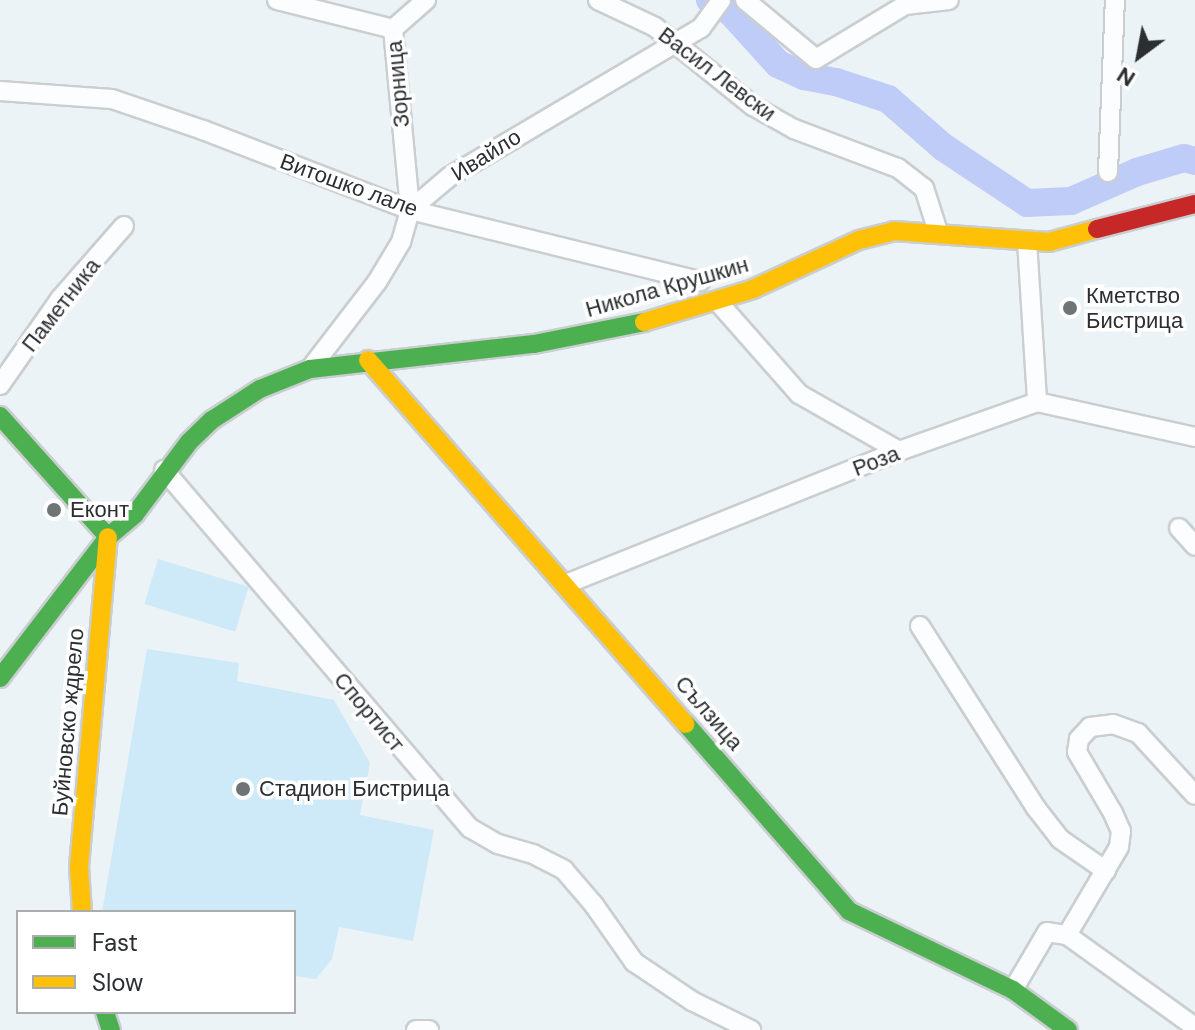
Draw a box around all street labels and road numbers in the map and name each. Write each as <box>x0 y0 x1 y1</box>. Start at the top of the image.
street label: Васил Левски <box>653 21 781 127</box>
street label: Зорница <box>381 39 415 129</box>
street label: Ивайло <box>446 123 526 187</box>
street label: Витошко лале <box>276 148 422 222</box>
street label: Никола Крушкин <box>582 251 752 323</box>
street label: Паметника <box>16 253 106 357</box>
street label: Роза <box>849 440 903 482</box>
street label: Буйновско ждрело <box>47 627 89 817</box>
street label: Спортист <box>328 667 410 757</box>
street label: Сълзица <box>670 670 748 756</box>

